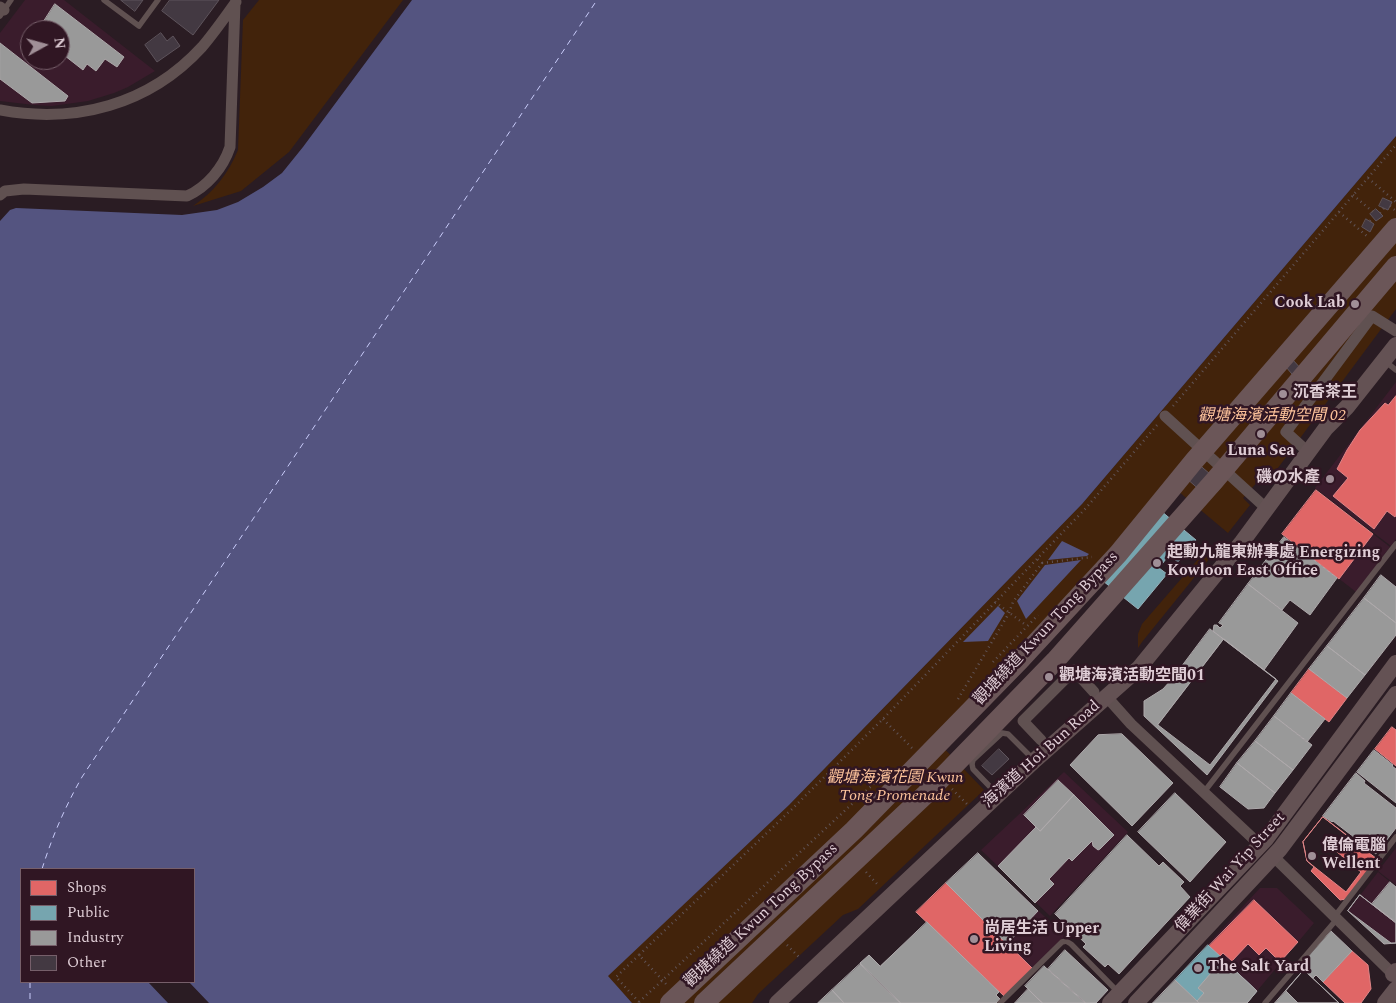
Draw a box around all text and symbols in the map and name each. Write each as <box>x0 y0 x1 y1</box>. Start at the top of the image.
north arrow <box>20 20 70 70</box>
text: N <box>48 36 71 50</box>
place label: Cook Lab <box>1274 294 1345 314</box>
marker: Cook Lab <box>1349 298 1361 310</box>
place label: 沉香茶王 <box>1293 384 1357 404</box>
marker: 沉香茶王 <box>1277 388 1289 400</box>
park label: 觀塘海濱活動空間 02 <box>1198 407 1346 427</box>
marker: Luna Sea <box>1255 428 1267 440</box>
place label: Luna Sea <box>1227 442 1295 462</box>
place label: 磯の水產 <box>1256 469 1320 489</box>
marker: 磯の水產 <box>1324 473 1336 485</box>
place label: 起動九龍東辦事處 Energizing Kowloon East Office <box>1167 544 1380 582</box>
street label: 觀塘繞道 Kwun Tong Bypass <box>971 548 1123 710</box>
marker: 起動九龍東辦事處 Energizing Kowloon East Office <box>1151 557 1163 569</box>
place label: 觀塘海濱活動空間01 <box>1059 667 1205 687</box>
marker: 觀塘海濱活動空間01 <box>1043 671 1055 683</box>
street label: 海濱道 Hoi Bun Road <box>979 697 1105 813</box>
park label: 觀塘海濱花園 Kwun Tong Promenade <box>826 769 964 807</box>
street label: 偉業街 Wai Yip Street <box>1172 809 1290 937</box>
place label: 偉倫電腦 Wellent <box>1322 837 1386 875</box>
street label: 觀塘繞道 Kwun Tong Bypass <box>681 840 843 992</box>
marker: 偉倫電腦 Wellent <box>1306 850 1318 862</box>
legend <box>20 868 195 983</box>
text: Shops <box>67 876 107 899</box>
text: Public <box>67 901 110 924</box>
place label: 尚居生活 Upper Living <box>984 920 1099 958</box>
text: Industry <box>67 926 123 949</box>
marker: 尚居生活 Upper Living <box>968 933 980 945</box>
text: Other <box>67 951 106 974</box>
place label: The Salt Yard <box>1208 958 1309 978</box>
marker: The Salt Yard <box>1192 962 1204 974</box>

